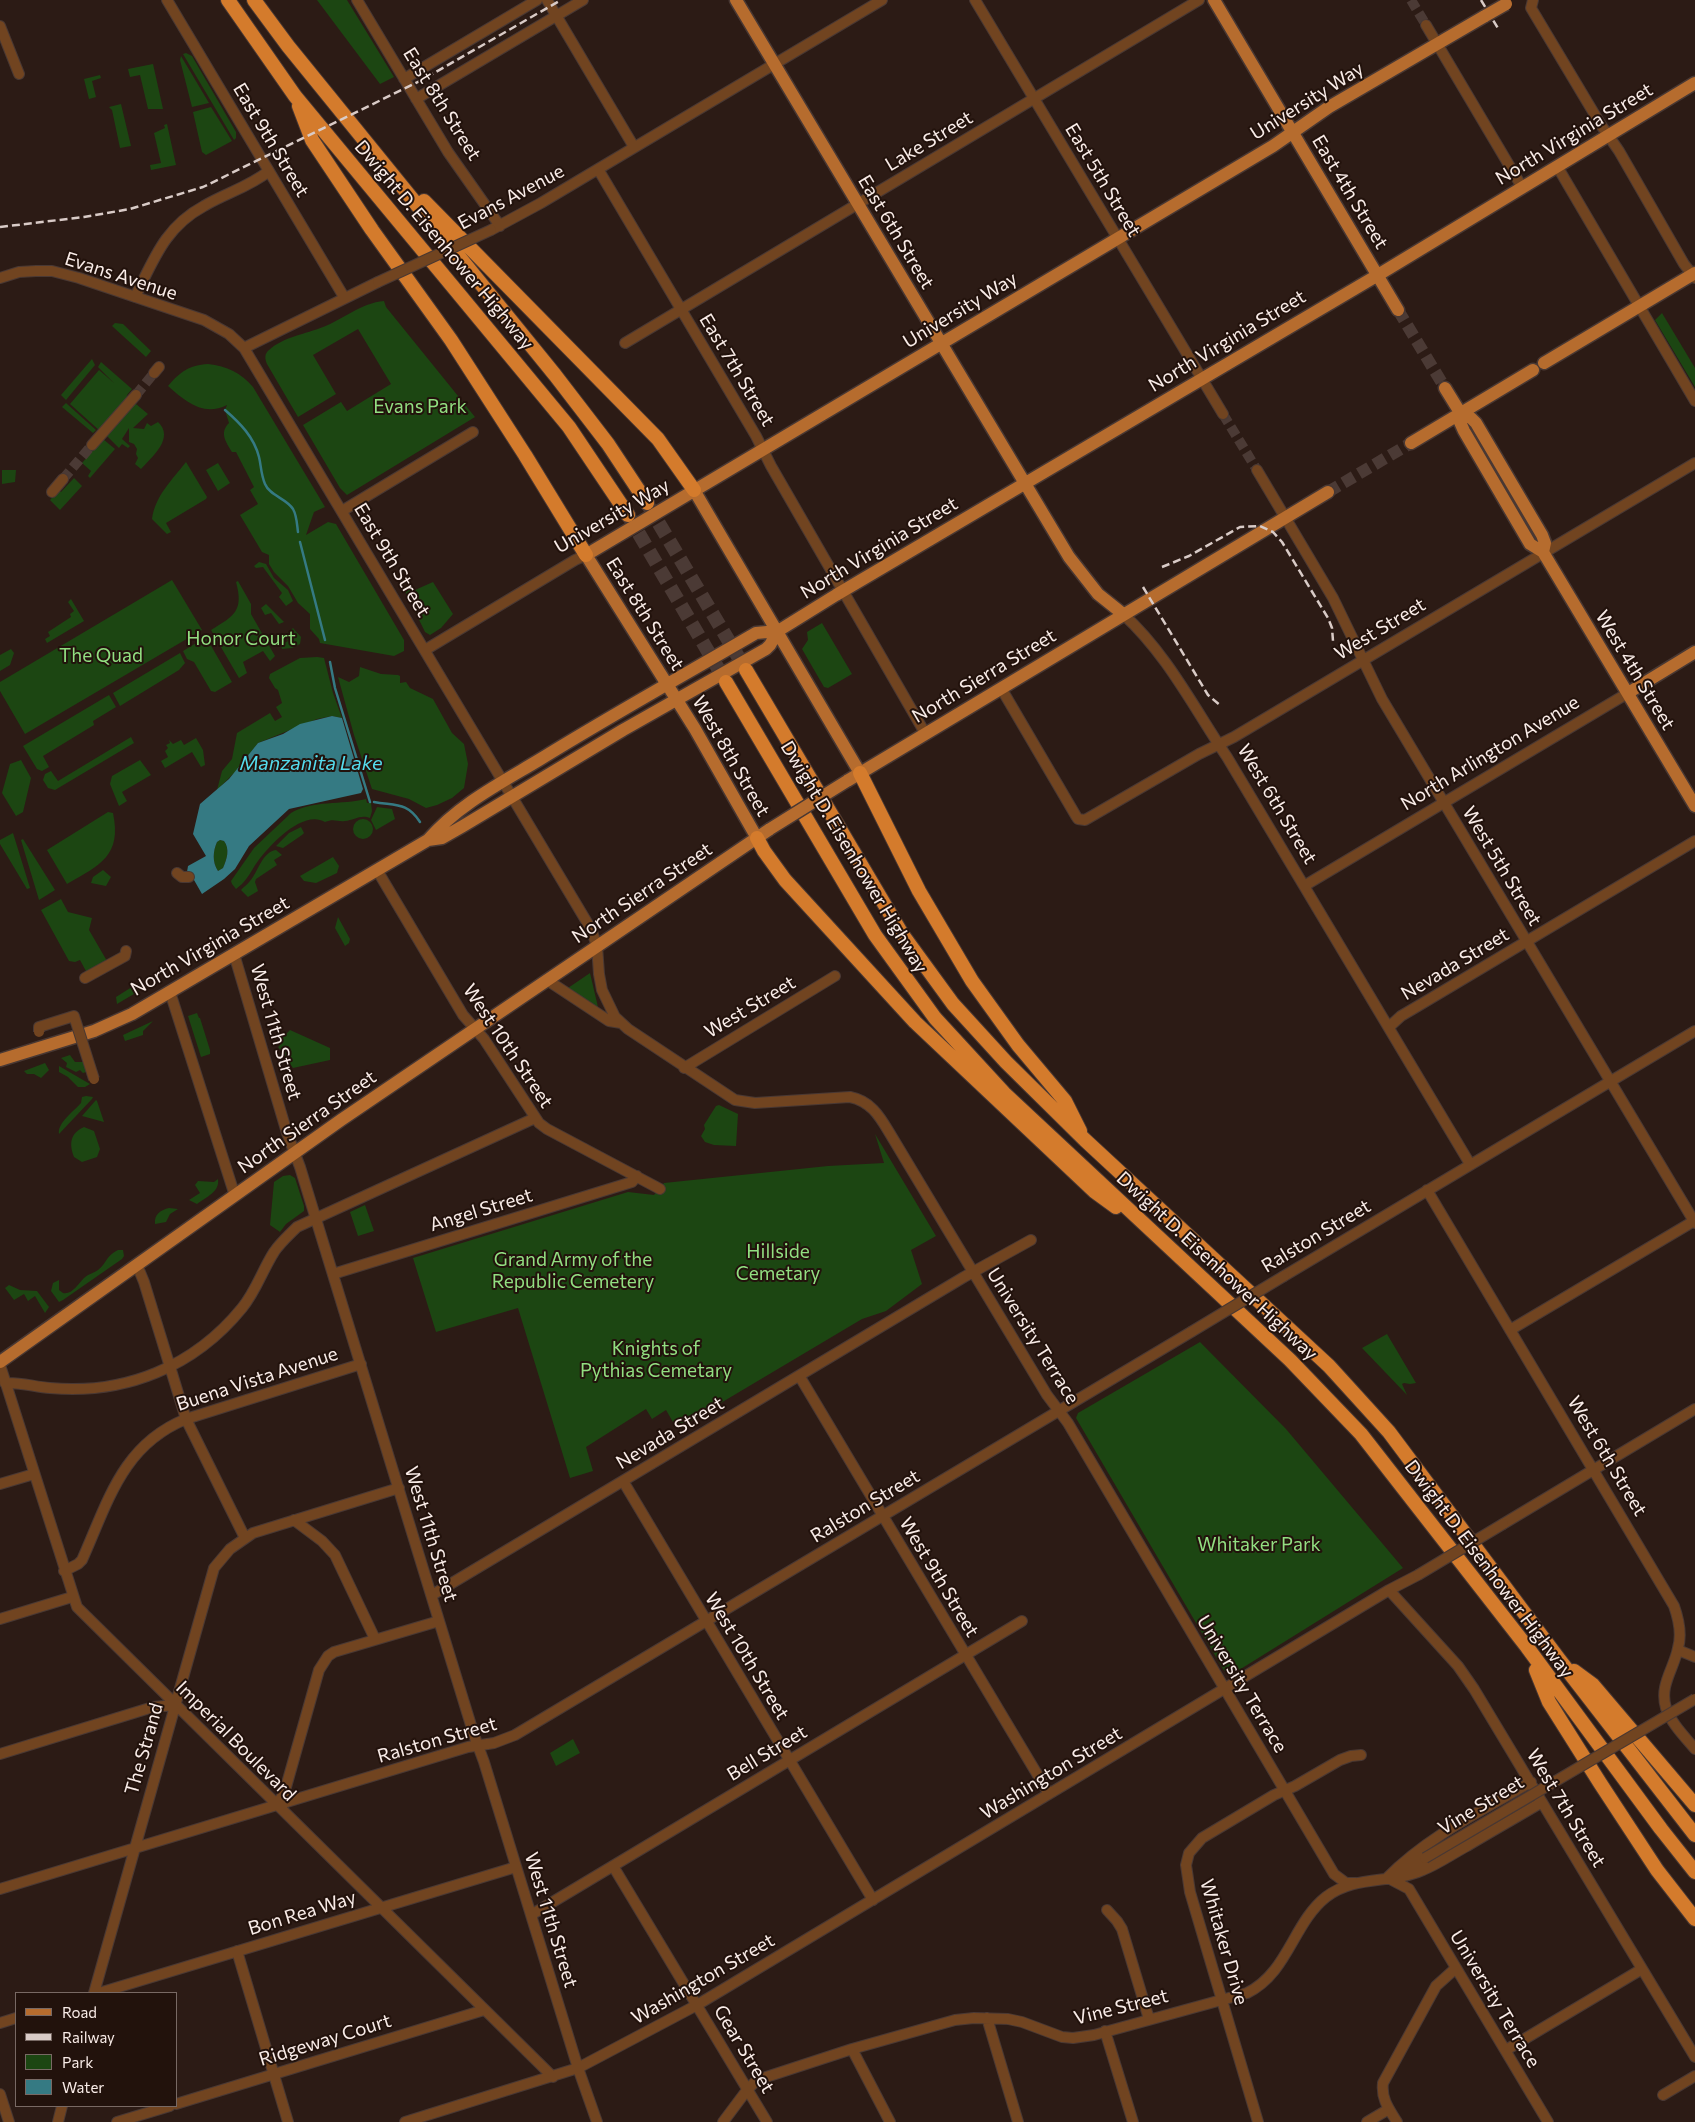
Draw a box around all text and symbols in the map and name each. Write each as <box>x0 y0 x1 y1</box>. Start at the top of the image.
street label: East 8th Street <box>398 43 486 165</box>
street label: University Way <box>1246 57 1368 145</box>
street label: North Virginia Street <box>1491 78 1657 190</box>
street label: East 9th Street <box>228 79 314 201</box>
street label: Lake Street <box>881 106 977 176</box>
street label: East 5th Street <box>1060 119 1146 241</box>
street label: East 4th Street <box>1307 131 1393 253</box>
street label: Dwight D. Eisenhower Highway <box>350 136 538 354</box>
street label: Evans Avenue <box>454 159 568 235</box>
street label: East 6th Street <box>853 171 939 293</box>
street label: Evans Avenue <box>62 247 180 305</box>
street label: University Way <box>899 267 1021 353</box>
street label: North Virginia Street <box>1144 285 1310 397</box>
street label: East 7th Street <box>694 310 780 430</box>
park label: Evans Park <box>373 396 467 418</box>
street label: University Way <box>550 474 674 558</box>
street label: North Virginia Street <box>796 492 962 604</box>
street label: East 9th Street <box>349 499 435 621</box>
street label: East 8th Street <box>601 553 689 675</box>
street label: West Street <box>1331 593 1429 665</box>
street label: West 4th Street <box>1590 606 1680 734</box>
street label: North Sierra Street <box>908 624 1060 728</box>
park label: Honor Court <box>186 628 296 650</box>
park label: The Quad <box>59 645 143 667</box>
street label: North Arlington Avenue <box>1397 691 1583 815</box>
street label: West 8th Street <box>687 692 775 820</box>
street label: Dwight D. Eisenhower Highway <box>776 737 932 977</box>
street label: West 6th Street <box>1232 740 1322 868</box>
water label: Manzanita Lake <box>239 751 383 775</box>
street label: West 5th Street <box>1457 802 1547 930</box>
street label: North Sierra Street <box>568 838 716 948</box>
street label: North Virginia Street <box>127 891 293 1001</box>
street label: Nevada Street <box>1397 923 1513 1005</box>
street label: West 11th Street <box>246 961 306 1103</box>
street label: West Street <box>701 971 799 1043</box>
street label: West 10th Street <box>458 980 558 1112</box>
street label: North Sierra Street <box>233 1066 381 1178</box>
street label: Dwight D. Eisenhower Highway <box>1112 1167 1322 1365</box>
street label: Angel Street <box>427 1184 535 1236</box>
street label: Ralston Street <box>1257 1194 1375 1278</box>
park label: Hillside Cemetary <box>736 1241 820 1285</box>
park label: Grand Army of the Republic Cemetery <box>492 1249 654 1293</box>
street label: University Terrace <box>982 1264 1084 1408</box>
park label: Knights of Pythias Cemetary <box>580 1338 732 1382</box>
street label: Buena Vista Avenue <box>173 1342 341 1416</box>
street label: Nevada Street <box>612 1392 728 1474</box>
street label: West 6th Street <box>1562 1392 1652 1520</box>
street label: Dwight D. Eisenhower Highway <box>1400 1456 1578 1682</box>
street label: West 11th Street <box>400 1464 462 1604</box>
street label: Ralston Street <box>806 1464 924 1548</box>
street label: West 9th Street <box>894 1513 984 1641</box>
park label: Whitaker Park <box>1197 1534 1321 1556</box>
street label: West 10th Street <box>700 1588 794 1724</box>
street label: University Terrace <box>1192 1611 1292 1757</box>
street label: Imperial Boulevard <box>171 1676 301 1806</box>
street label: The Strand <box>120 1700 168 1798</box>
street label: Ralston Street <box>375 1712 499 1768</box>
street label: Bell Street <box>723 1720 811 1786</box>
street label: Washington Street <box>976 1722 1126 1824</box>
street label: West 7th Street <box>1522 1745 1610 1871</box>
street label: Vine Street <box>1434 1770 1528 1840</box>
street label: West 11th Street <box>520 1850 582 1990</box>
street label: Whitaker Drive <box>1195 1876 1253 2008</box>
street label: Bon Rea Way <box>245 1886 359 1940</box>
street label: University Terrace <box>1445 1926 1545 2072</box>
street label: Washington Street <box>628 1929 778 2029</box>
street label: Vine Street <box>1072 1984 1170 2030</box>
legend <box>15 1992 178 2107</box>
street label: Gear Street <box>709 2001 779 2097</box>
text: Road <box>62 2003 97 2021</box>
street label: Ridgeway Court <box>256 2009 394 2071</box>
text: Railway <box>62 2028 115 2046</box>
text: Park <box>62 2053 93 2071</box>
text: Water <box>62 2078 104 2096</box>

